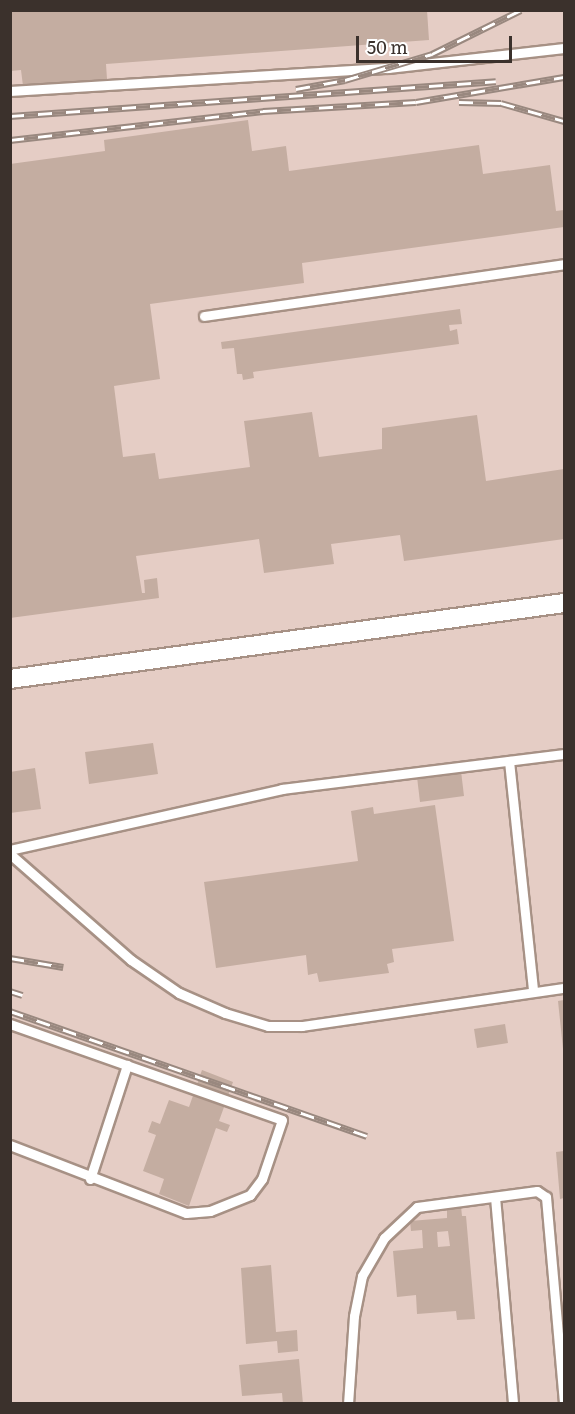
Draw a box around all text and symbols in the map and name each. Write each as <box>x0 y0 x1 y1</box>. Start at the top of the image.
scale bar <box>359 24 515 62</box>
text: 50 m <box>367 33 408 60</box>

